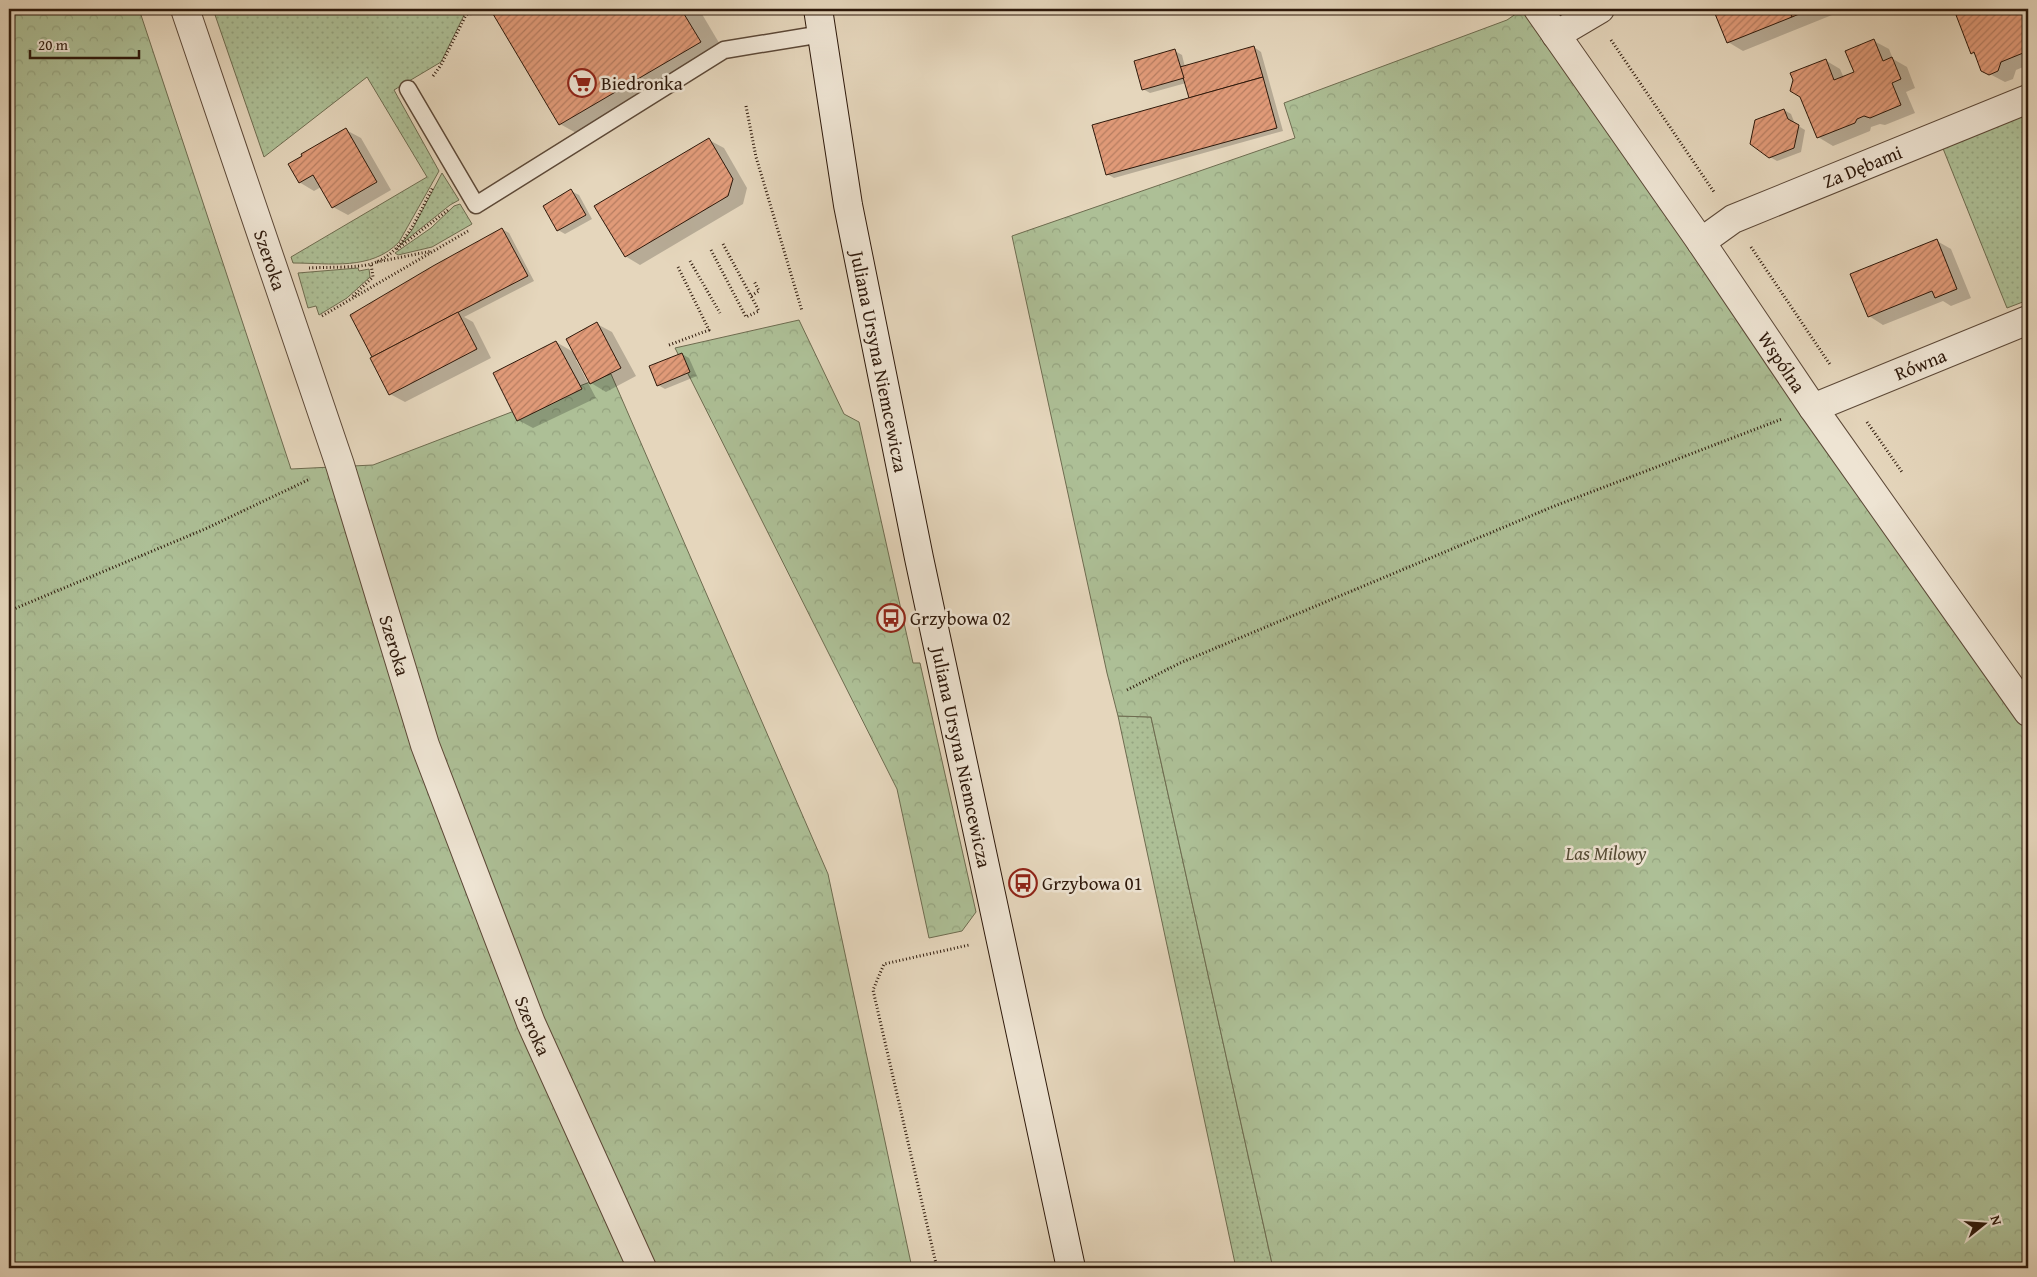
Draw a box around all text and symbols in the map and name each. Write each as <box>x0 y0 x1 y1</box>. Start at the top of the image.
scale bar <box>30 28 139 60</box>
text: 20 m <box>38 34 69 55</box>
supermarket icon: Biedronka <box>567 68 597 98</box>
place label: Biedronka <box>601 69 683 97</box>
street label: Za Dębami <box>1818 138 1906 195</box>
street label: Szeroka <box>247 226 294 294</box>
street label: Juliana Ursyna Niemcewicza <box>843 246 915 475</box>
street label: Wspólna <box>1751 326 1813 398</box>
street label: Równa <box>1890 341 1951 387</box>
bus stop icon: Grzybowa 02 <box>876 603 906 633</box>
place label: Grzybowa 02 <box>910 604 1011 632</box>
street label: Szeroka <box>372 611 417 679</box>
street label: Juliana Ursyna Niemcewicza <box>924 642 999 870</box>
park label: Las Milowy <box>1565 839 1647 867</box>
bus stop icon: Grzybowa 01 <box>1008 868 1038 898</box>
place label: Grzybowa 01 <box>1042 869 1143 897</box>
street label: Szeroka <box>508 992 558 1060</box>
north arrow <box>1960 1200 2010 1250</box>
text: N <box>1986 1213 2008 1228</box>

